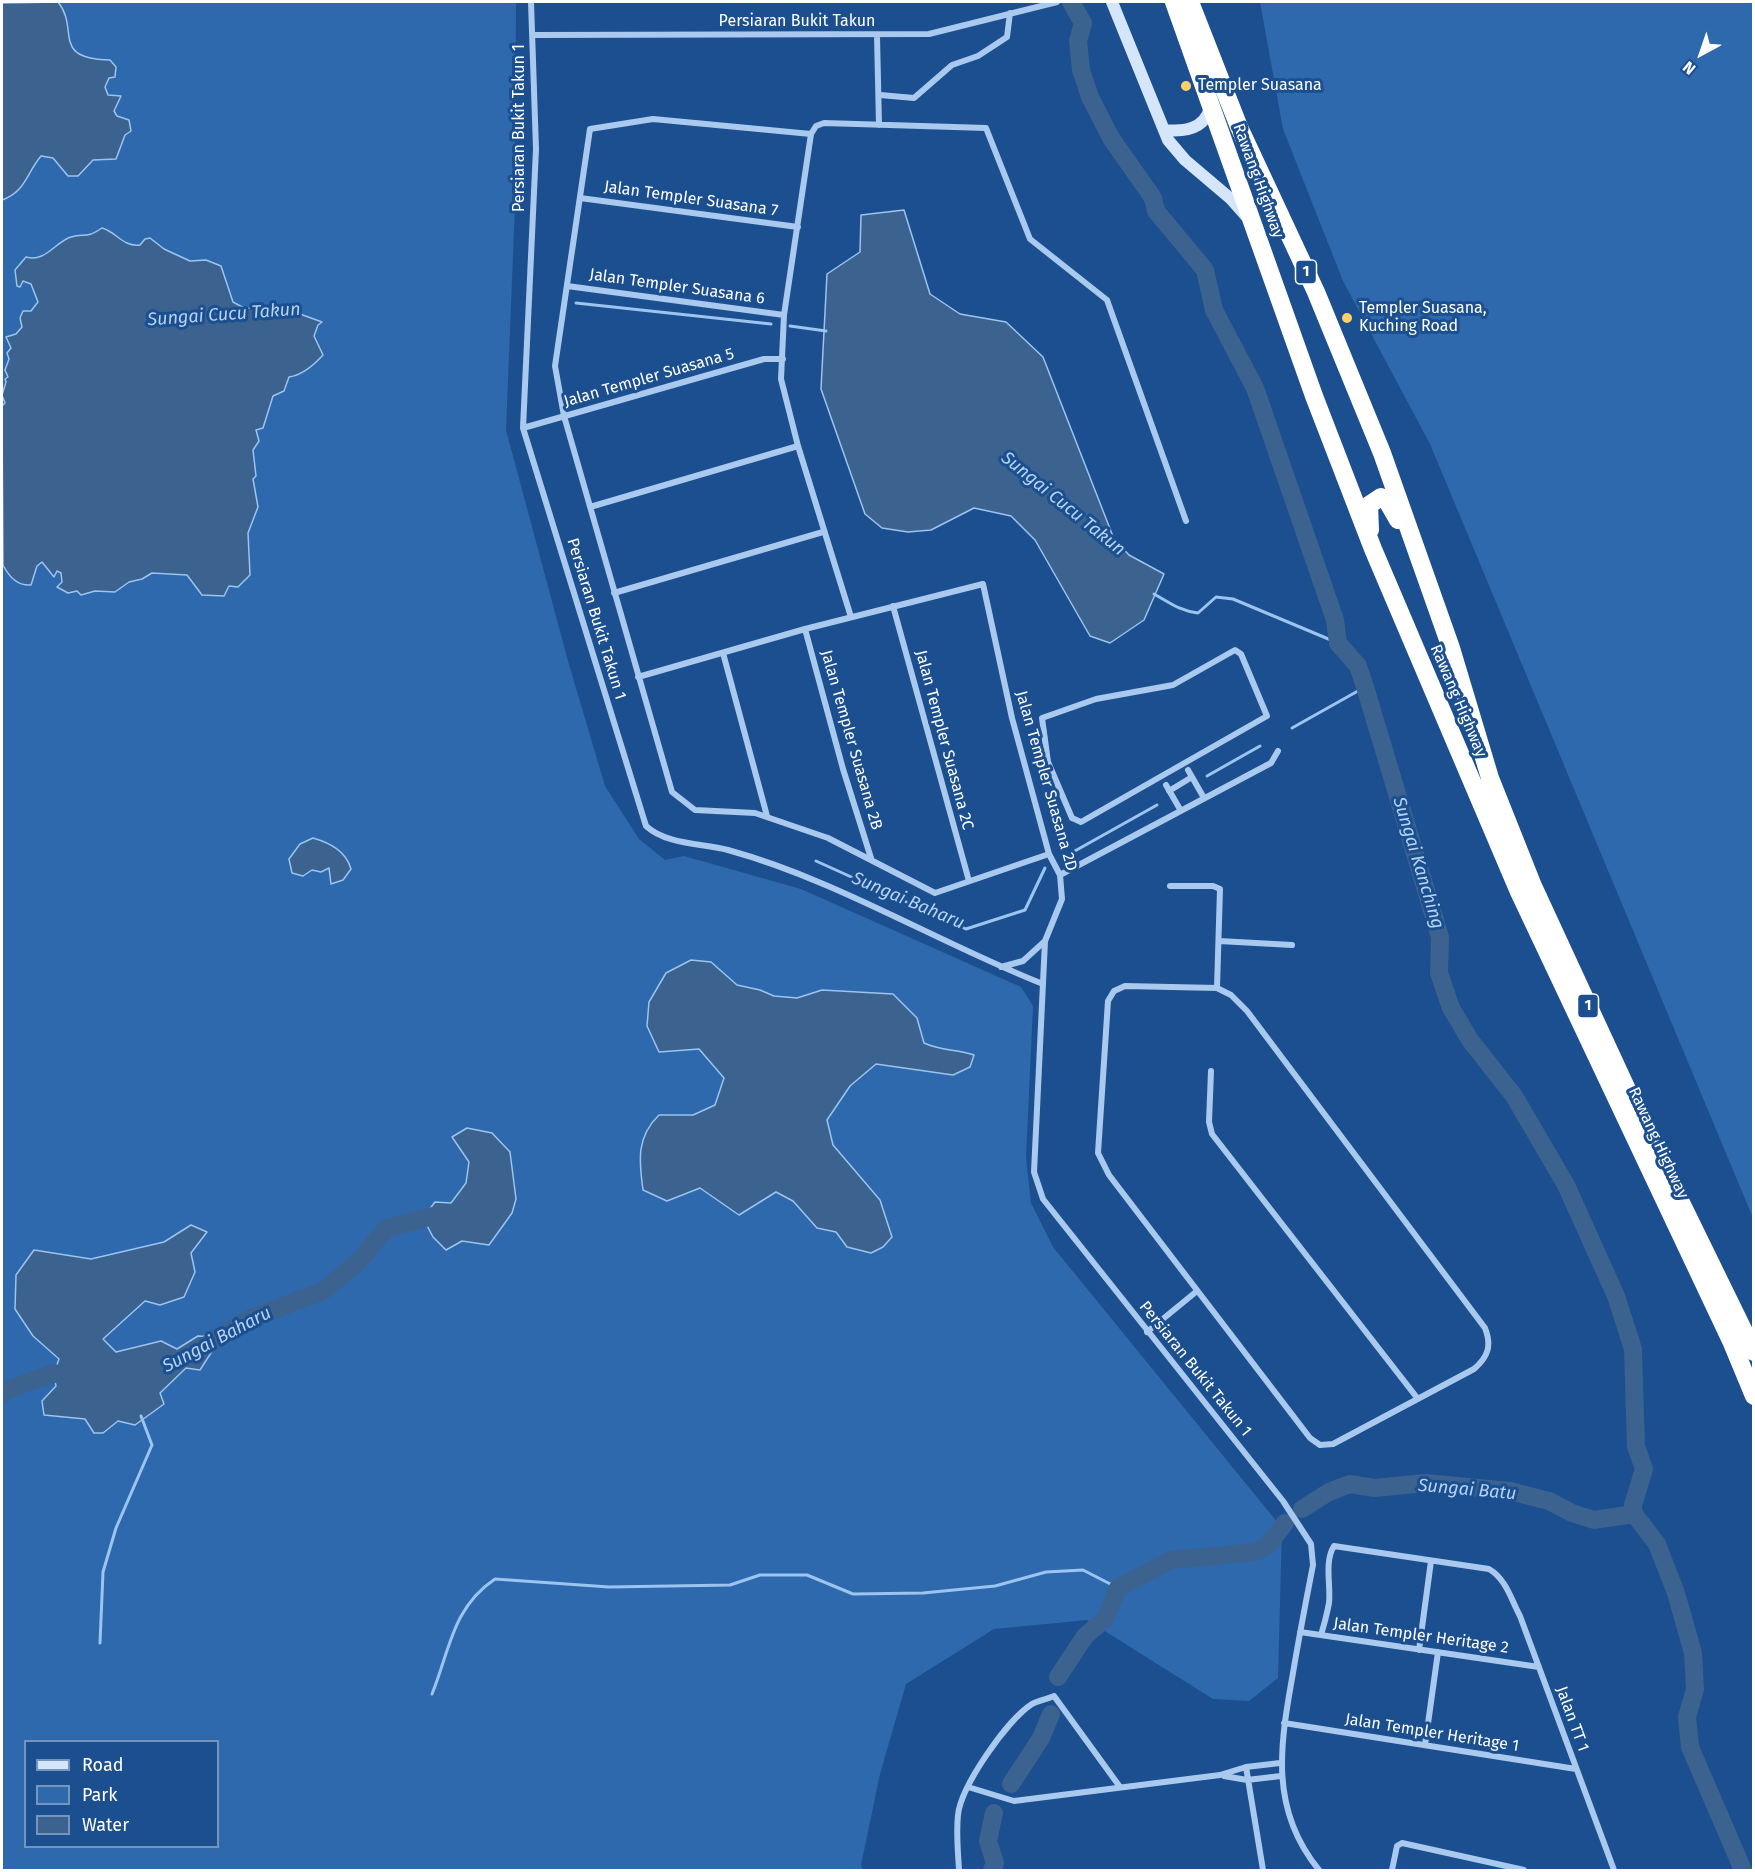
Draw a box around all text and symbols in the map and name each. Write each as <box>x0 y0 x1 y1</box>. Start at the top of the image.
street label: Persiaran Bukit Takun <box>719 12 875 32</box>
north arrow <box>1671 24 1731 84</box>
street label: Persiaran Bukit Takun 1 <box>510 44 530 212</box>
text: N <box>1679 57 1699 79</box>
place label: Templer Suasana <box>1198 76 1322 96</box>
marker: Templer Suasana <box>1179 79 1193 93</box>
street label: Rawang Highway <box>1228 121 1288 241</box>
street label: Jalan Templer Suasana 7 <box>603 177 779 221</box>
road number: 1 <box>1296 260 1316 284</box>
street label: Jalan Templer Suasana 6 <box>588 265 766 309</box>
water label: Sungai Cucu Takun <box>147 299 301 331</box>
place label: Templer Suasana, Kuching Road <box>1359 299 1487 337</box>
marker: Templer Suasana, Kuching Road <box>1340 311 1354 325</box>
street label: Jalan Templer Suasana 5 <box>562 344 736 412</box>
water label: Sungai Cucu Takun <box>997 447 1129 561</box>
street label: Persiaran Bukit Takun 1 <box>562 536 630 702</box>
street label: Rawang Highway <box>1426 642 1490 760</box>
street label: Jalan Templer Suasana 2B <box>816 648 886 832</box>
street label: Jalan Templer Suasana 2C <box>911 648 977 832</box>
street label: Jalan Templer Suasana 2D <box>1011 689 1081 873</box>
water label: Sungai Kanching <box>1388 795 1448 931</box>
water label: Sungai Baharu <box>849 868 967 934</box>
road number: 1 <box>1578 994 1598 1018</box>
street label: Rawang Highway <box>1624 1084 1692 1202</box>
street label: Persiaran Bukit Takun 1 <box>1135 1298 1255 1440</box>
water label: Sungai Baharu <box>159 1302 275 1378</box>
water label: Sungai Batu <box>1417 1475 1517 1505</box>
street label: Jalan Templer Heritage 2 <box>1332 1614 1510 1658</box>
street label: Jalan TT 1 <box>1551 1684 1593 1754</box>
street label: Jalan Templer Heritage 1 <box>1344 1710 1520 1756</box>
legend <box>24 1740 219 1848</box>
text: Road <box>82 1754 124 1776</box>
text: Park <box>82 1784 117 1806</box>
text: Water <box>82 1814 129 1836</box>

